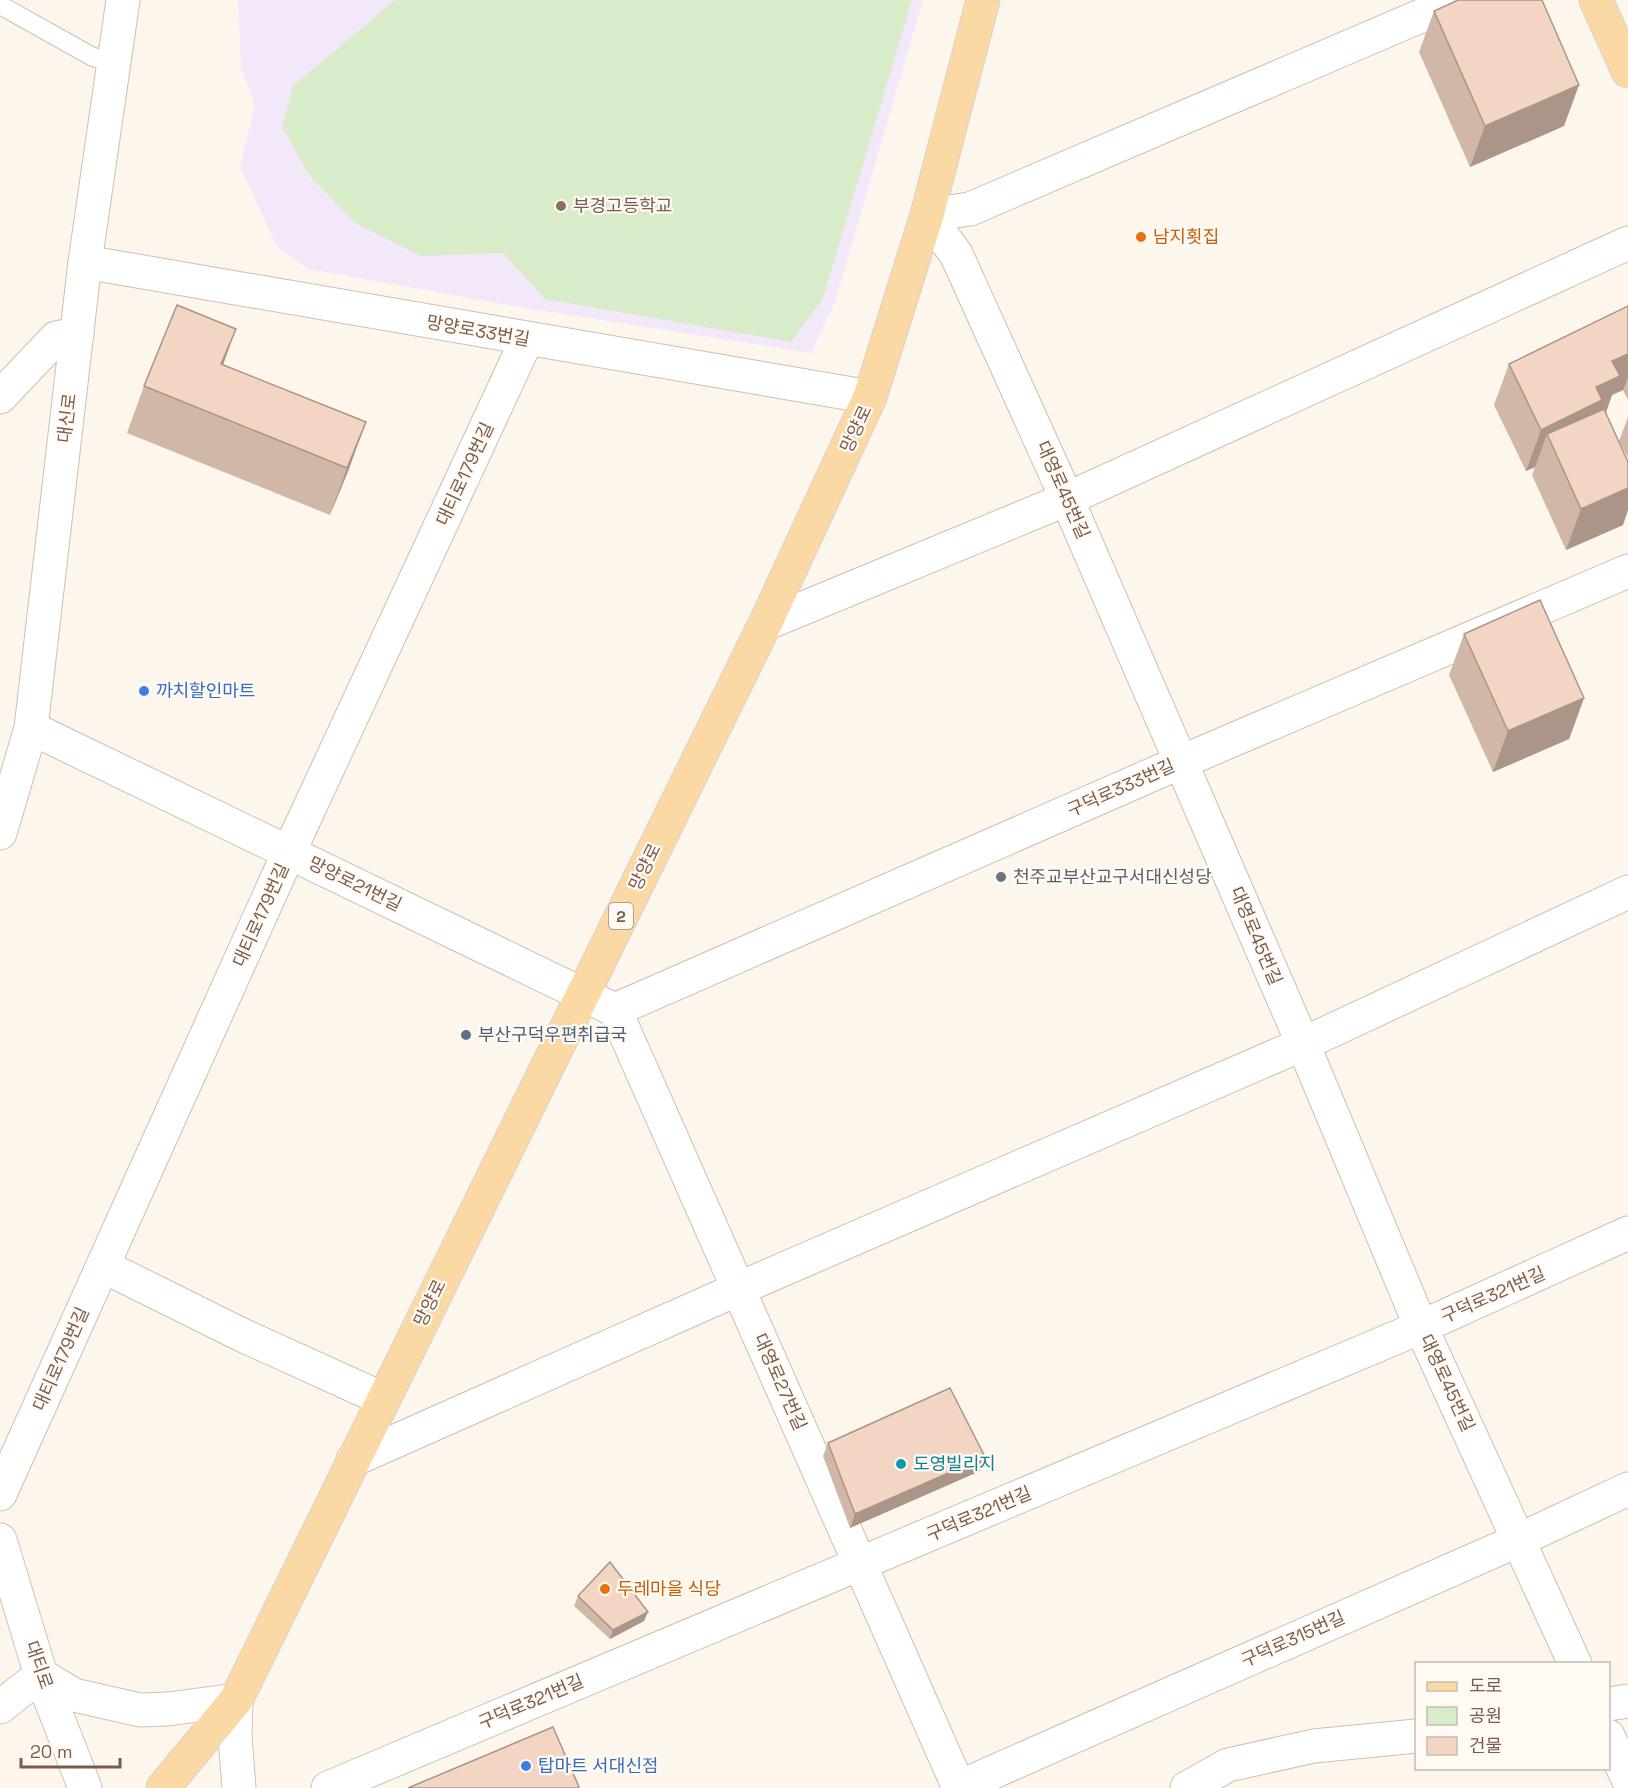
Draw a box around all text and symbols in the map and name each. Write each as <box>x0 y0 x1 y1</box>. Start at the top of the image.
place label: 부경고등학교 <box>573 194 672 217</box>
marker: 부경고등학교 <box>554 199 568 213</box>
place label: 남지횟집 <box>1153 225 1219 248</box>
marker: 남지횟집 <box>1134 230 1148 244</box>
street label: 망양로33번길 <box>425 310 532 351</box>
street label: 대신로 <box>52 392 81 444</box>
street label: 망양로 <box>835 401 876 456</box>
street label: 대티로179번길 <box>431 418 499 529</box>
street label: 대영로45번길 <box>1032 437 1095 542</box>
place label: 까치할인마트 <box>156 679 255 702</box>
marker: 까치할인마트 <box>137 684 151 698</box>
street label: 구덕로333번길 <box>1063 754 1178 822</box>
street label: 망양로 <box>623 839 666 894</box>
street label: 망양로21번길 <box>305 851 406 916</box>
street label: 대티로179번길 <box>227 859 294 970</box>
place label: 천주교부산교구서대신성당 <box>1013 865 1212 888</box>
marker: 천주교부산교구서대신성당 <box>994 870 1008 884</box>
street label: 대영로45번길 <box>1225 883 1288 989</box>
road number: 2 <box>609 903 633 929</box>
place label: 부산구덕우편취급국 <box>478 1023 627 1046</box>
marker: 부산구덕우편취급국 <box>459 1028 473 1042</box>
street label: 구덕로321번길 <box>1437 1261 1549 1328</box>
street label: 망양로 <box>408 1275 451 1330</box>
street label: 대티로179번길 <box>27 1303 94 1414</box>
street label: 대영로27번길 <box>749 1330 812 1434</box>
street label: 대영로45번길 <box>1415 1330 1480 1435</box>
place label: 도영빌리지 <box>913 1452 996 1475</box>
marker: 도영빌리지 <box>894 1457 908 1471</box>
street label: 구덕로321번길 <box>923 1481 1035 1546</box>
place label: 두레마을 식당 <box>617 1577 721 1600</box>
marker: 두레마을 식당 <box>598 1582 612 1596</box>
street label: 구덕로315번길 <box>1237 1605 1349 1672</box>
street label: 대티로 <box>21 1638 58 1692</box>
legend <box>1415 1662 1610 1770</box>
street label: 구덕로321번길 <box>475 1669 587 1734</box>
text: 도로 <box>1469 1674 1502 1697</box>
text: 공원 <box>1469 1704 1502 1727</box>
scale bar <box>21 1731 120 1769</box>
text: 건물 <box>1469 1734 1502 1757</box>
text: 20 m <box>30 1740 73 1763</box>
place label: 탑마트 서대신점 <box>538 1754 659 1777</box>
marker: 탑마트 서대신점 <box>519 1759 533 1773</box>

